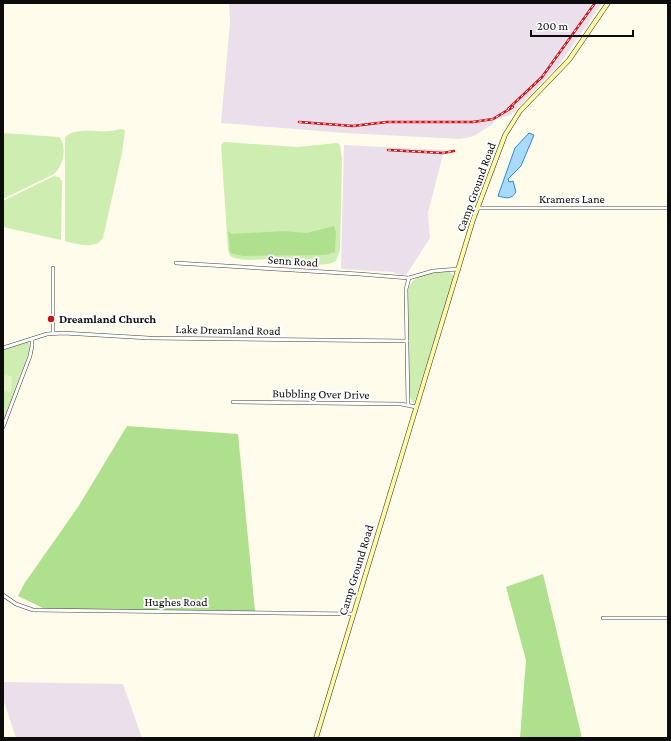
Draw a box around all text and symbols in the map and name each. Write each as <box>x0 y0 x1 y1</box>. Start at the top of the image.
scale bar <box>531 12 633 38</box>
text: 200 m <box>537 19 569 33</box>
street label: Camp Ground Road <box>453 140 499 234</box>
street label: Kramers Lane <box>539 192 605 206</box>
street label: Senn Road <box>267 252 319 270</box>
place label: Dreamland Church <box>59 312 156 326</box>
marker: Dreamland Church <box>46 314 56 324</box>
street label: Lake Dreamland Road <box>175 322 281 338</box>
street label: Bubbling Over Drive <box>272 386 370 402</box>
street label: Camp Ground Road <box>336 522 377 617</box>
street label: Hughes Road <box>144 595 208 609</box>

